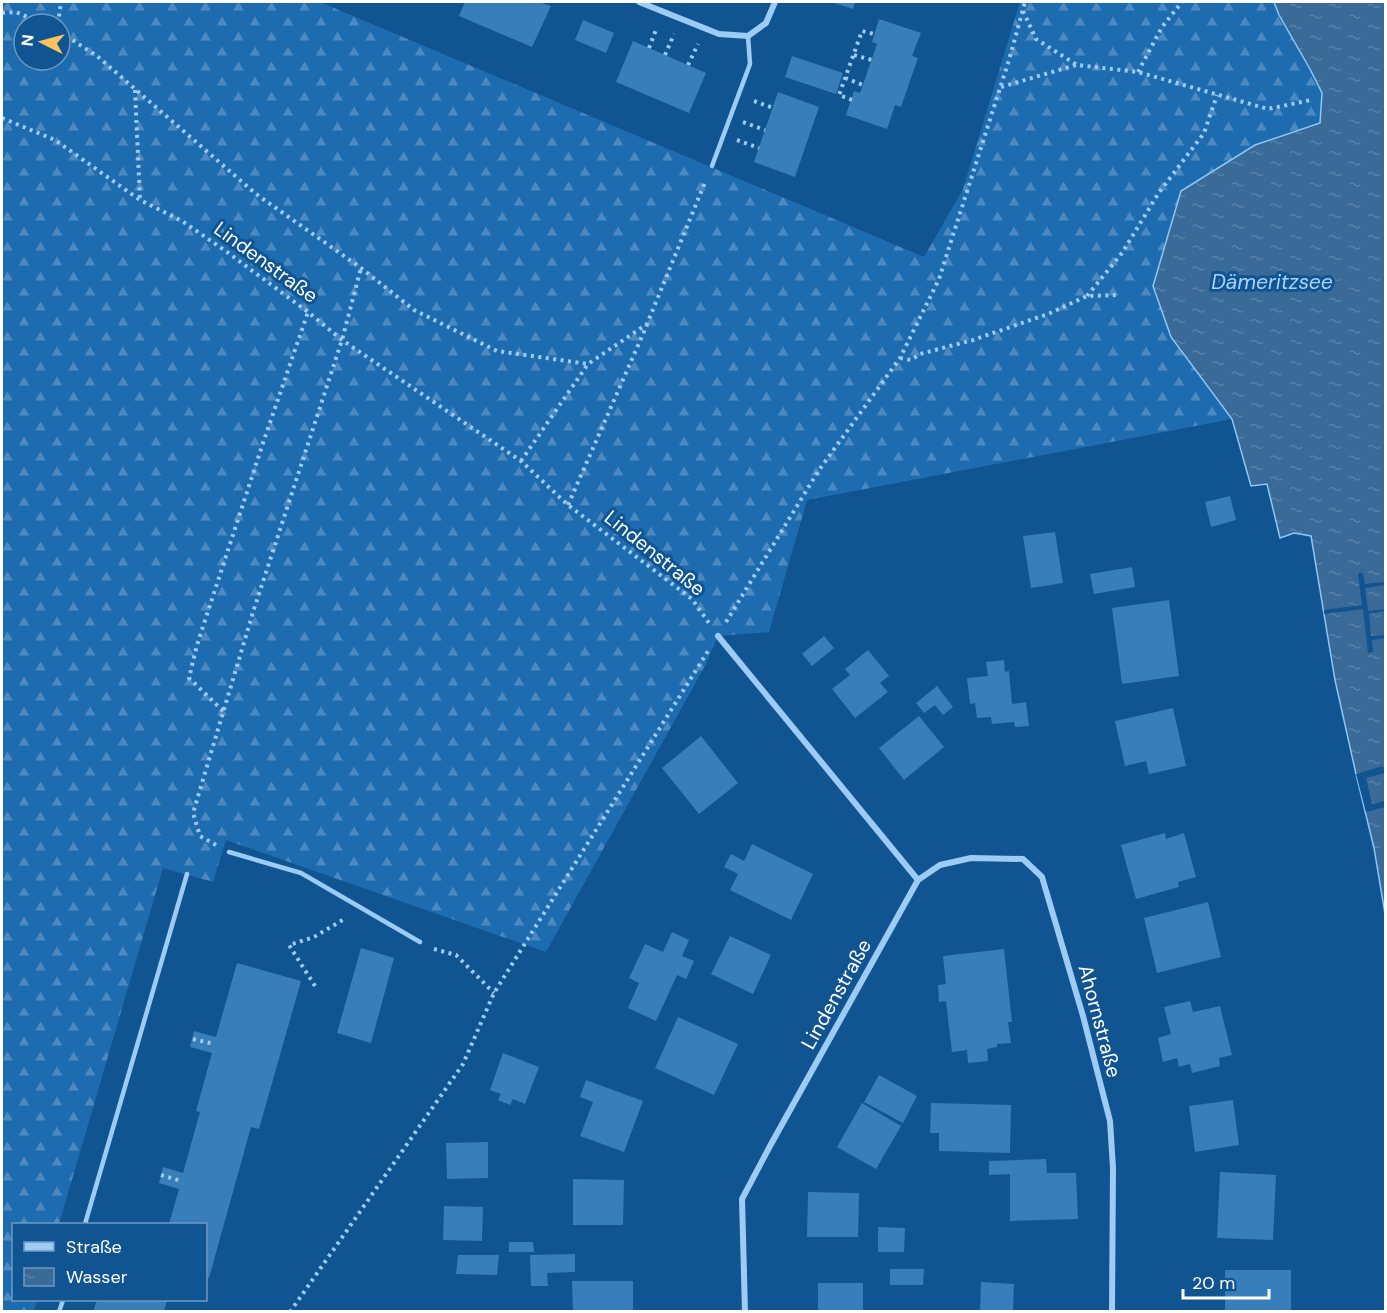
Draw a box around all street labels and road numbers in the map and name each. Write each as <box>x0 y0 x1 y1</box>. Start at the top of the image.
street label: Lindenstraße <box>209 216 323 308</box>
street label: Lindenstraße <box>599 504 711 602</box>
street label: Lindenstraße <box>795 934 877 1054</box>
street label: Ahornstraße <box>1072 962 1128 1080</box>

